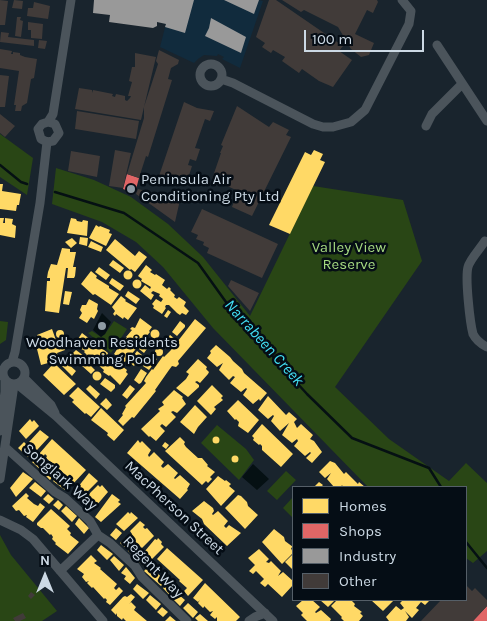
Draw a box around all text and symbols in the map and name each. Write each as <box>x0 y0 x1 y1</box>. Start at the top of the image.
scale bar <box>307 20 427 52</box>
text: 100 m <box>312 30 352 48</box>
place label: Peninsula Air Conditioning Pty Ltd <box>141 171 280 206</box>
marker: Peninsula Air Conditioning Pty Ltd <box>125 183 137 195</box>
park label: Valley View Reserve <box>312 239 386 274</box>
water label: Narrabeen Creek <box>220 296 308 390</box>
marker: Woodhaven Residents Swimming Pool <box>96 320 108 332</box>
place label: Woodhaven Residents Swimming Pool <box>26 334 178 369</box>
street label: Songlark Way <box>19 440 101 514</box>
street label: MacPherson Street <box>121 457 227 559</box>
legend <box>292 486 467 601</box>
text: Homes <box>339 497 387 515</box>
text: Shops <box>339 522 382 540</box>
street label: Regent Way <box>119 532 187 602</box>
text: Industry <box>339 547 396 565</box>
north arrow <box>20 551 70 601</box>
text: N <box>40 552 50 569</box>
text: Other <box>339 572 377 590</box>

